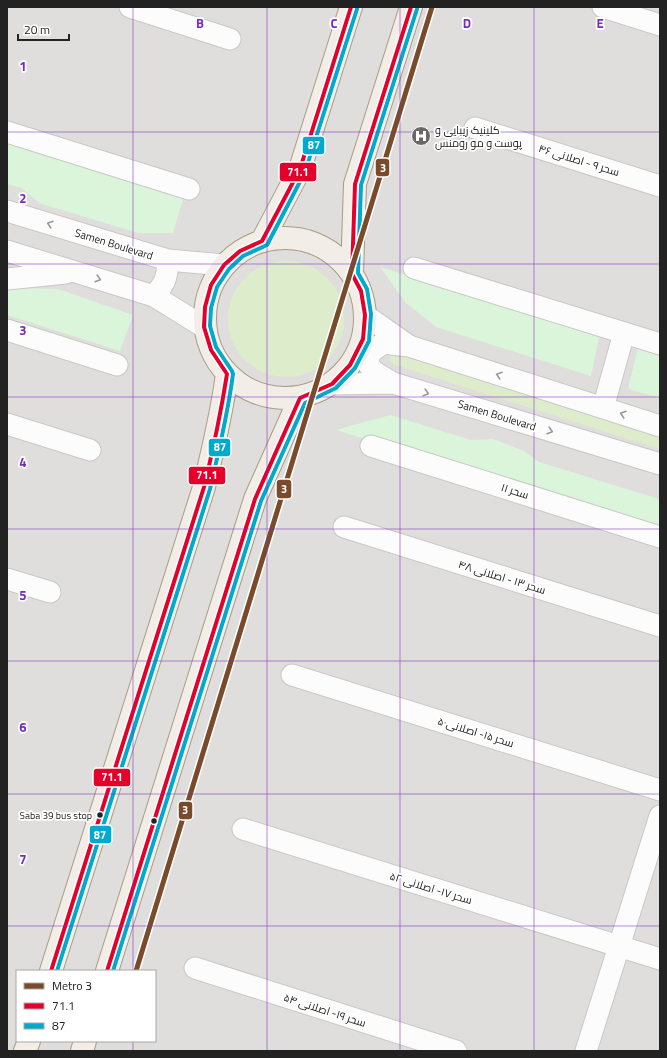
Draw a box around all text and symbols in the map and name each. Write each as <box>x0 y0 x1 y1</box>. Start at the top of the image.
text: B <box>196 13 204 33</box>
text: C <box>330 13 338 33</box>
text: D <box>463 13 471 33</box>
text: E <box>596 13 604 33</box>
scale bar <box>18 16 69 42</box>
text: 20 m <box>24 20 50 39</box>
text: 1 <box>19 56 27 76</box>
place label: کلینیک زیبایی و پوست و مو رومنس <box>435 122 522 151</box>
hospital icon: کلینیک زیبایی و پوست و مو رومنس <box>410 125 432 147</box>
line badge: 87 <box>302 136 325 155</box>
text: 87 <box>308 137 320 153</box>
street label: سحر ۹ - اصلانی ۴۶ <box>537 140 621 180</box>
line badge: 3 <box>375 158 390 177</box>
text: 3 <box>380 160 386 176</box>
line badge: 71.1 <box>279 162 317 182</box>
text: 71.1 <box>287 164 309 180</box>
text: 2 <box>19 188 27 208</box>
one-way arrow <box>47 221 54 229</box>
street label: Samen Boulevard <box>73 224 155 264</box>
one-way arrow <box>94 274 101 283</box>
text: 3 <box>19 320 27 340</box>
one-way arrow <box>496 371 503 380</box>
one-way arrow <box>422 388 429 397</box>
street label: Samen Boulevard <box>456 395 538 435</box>
one-way arrow <box>620 411 627 419</box>
one-way arrow <box>546 426 553 435</box>
line badge: 87 <box>208 438 231 457</box>
text: 87 <box>214 439 226 455</box>
text: 4 <box>19 452 27 472</box>
line badge: 71.1 <box>188 466 226 485</box>
text: 71.1 <box>196 467 218 483</box>
line badge: 3 <box>276 479 292 499</box>
street label: سحر ۱۱ <box>499 479 531 503</box>
text: 3 <box>281 481 287 497</box>
street label: سحر ۱۳ - اصلانی ۴۸ <box>456 556 548 598</box>
text: 5 <box>19 585 27 605</box>
street label: سحر ۱۵- اصلانی۵۰ <box>436 713 516 751</box>
text: 6 <box>19 717 27 737</box>
line badge: 71.1 <box>93 768 131 787</box>
text: 71.1 <box>101 769 123 785</box>
line badge: 3 <box>178 801 193 820</box>
text: 3 <box>182 802 188 818</box>
place label: Saba 39 bus stop <box>20 808 92 823</box>
marker: Saba 39 bus stop <box>95 810 105 820</box>
unlabelled marker <box>149 816 159 826</box>
line badge: 87 <box>89 825 112 844</box>
text: 87 <box>94 827 106 843</box>
text: 7 <box>19 849 27 869</box>
street label: سحر ۱۷- اصلانی ۵۲ <box>388 868 474 908</box>
legend <box>16 970 156 1042</box>
text: Metro 3 <box>52 976 92 995</box>
street label: سحر ۱۹- اصلانی ۵۴ <box>282 989 368 1031</box>
text: 71.1 <box>52 996 75 1015</box>
text: 87 <box>52 1016 65 1035</box>

